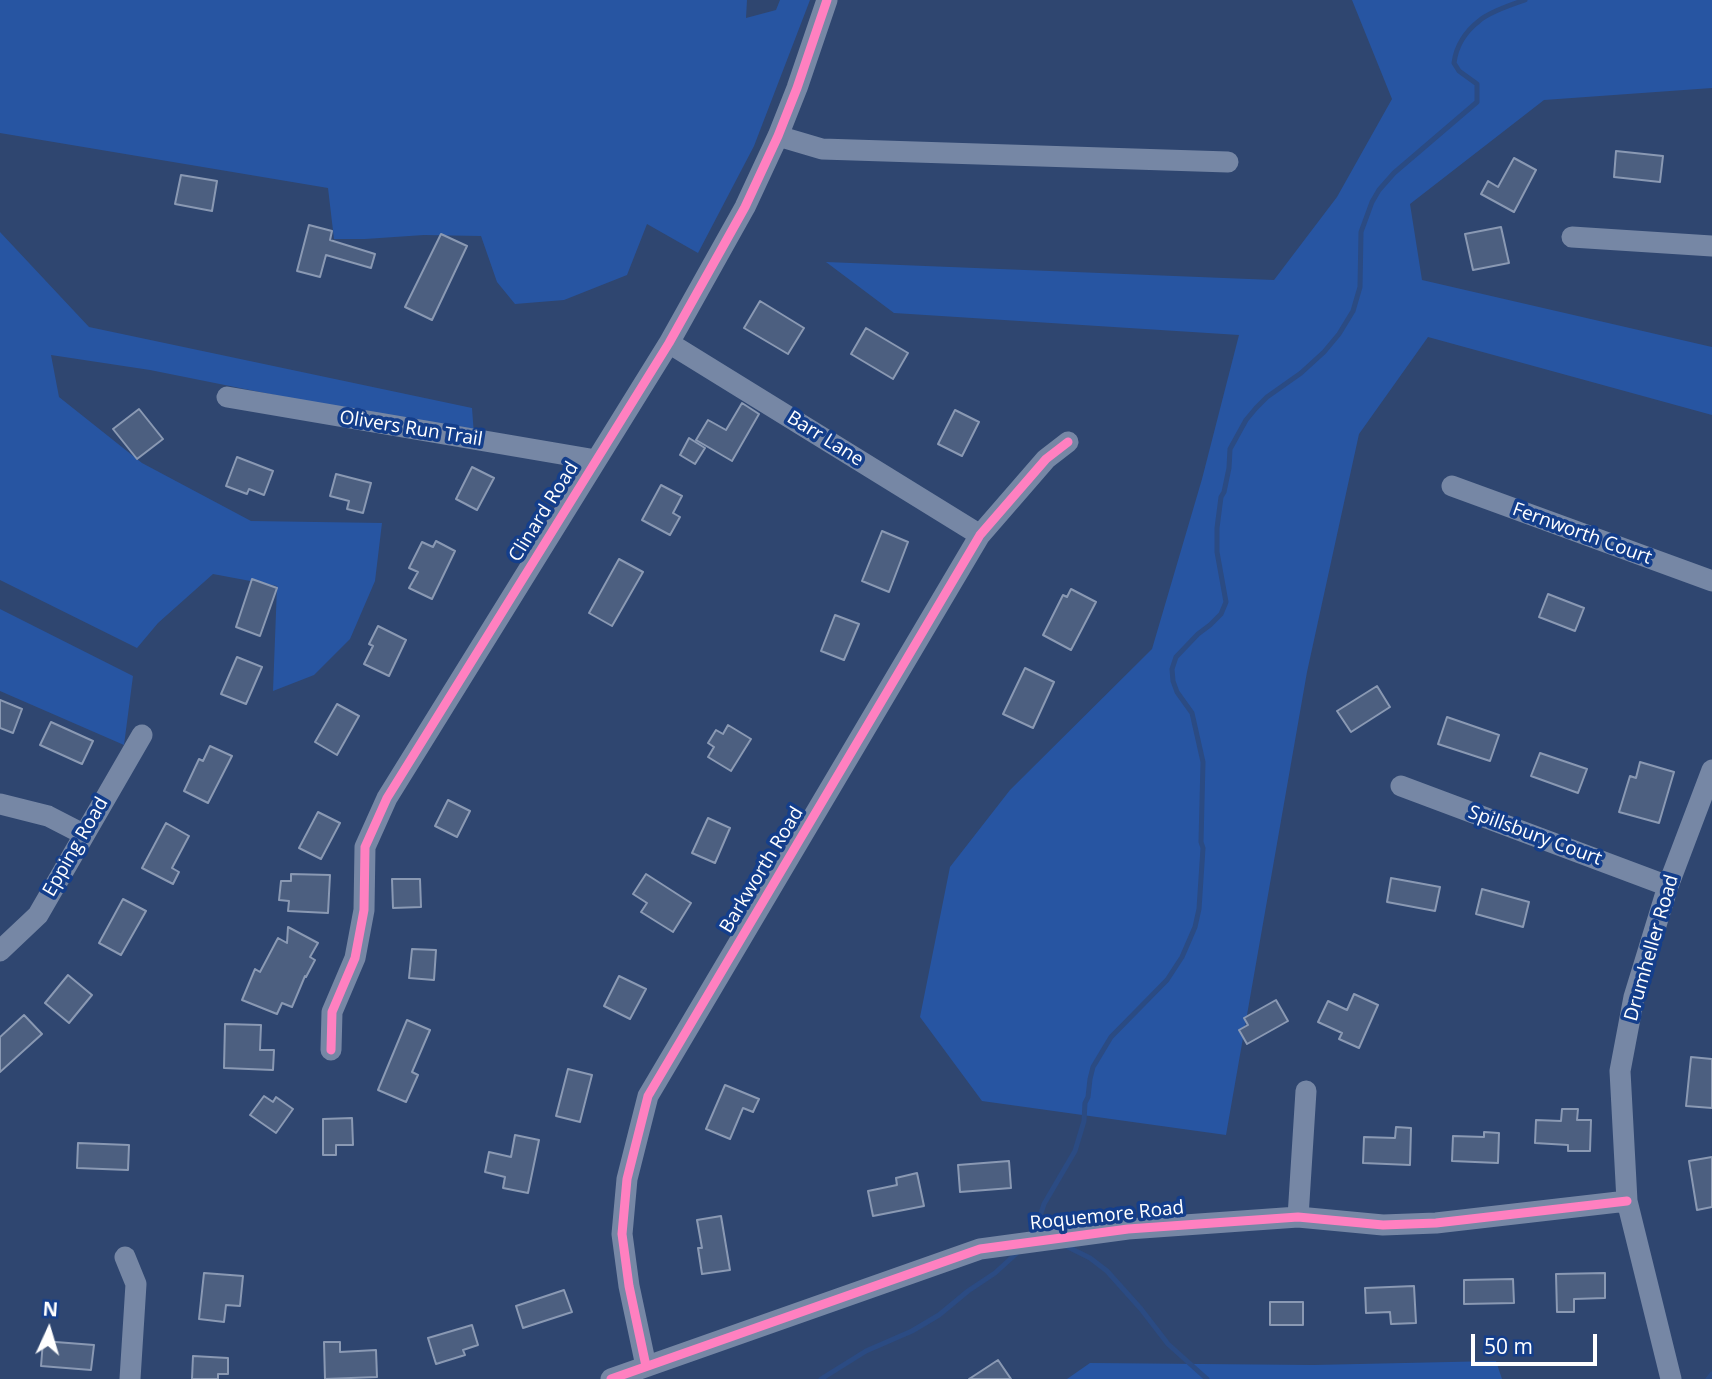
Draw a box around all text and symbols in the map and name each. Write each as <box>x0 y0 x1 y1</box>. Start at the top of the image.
street label: Olivers Run Trail <box>338 406 484 452</box>
street label: Barr Lane <box>782 407 868 471</box>
street label: Clinard Road <box>504 458 584 566</box>
street label: Fernworth Court <box>1509 498 1655 570</box>
street label: Epping Road <box>38 793 114 901</box>
street label: Spillsbury Court <box>1465 801 1605 871</box>
street label: Barkworth Road <box>715 803 809 937</box>
street label: Drumheller Road <box>1620 872 1684 1024</box>
street label: Roquemore Road <box>1029 1197 1185 1235</box>
north arrow <box>14 1295 84 1365</box>
text: N <box>42 1296 59 1323</box>
scale bar <box>1474 1320 1600 1364</box>
text: 50 m <box>1484 1332 1533 1360</box>

